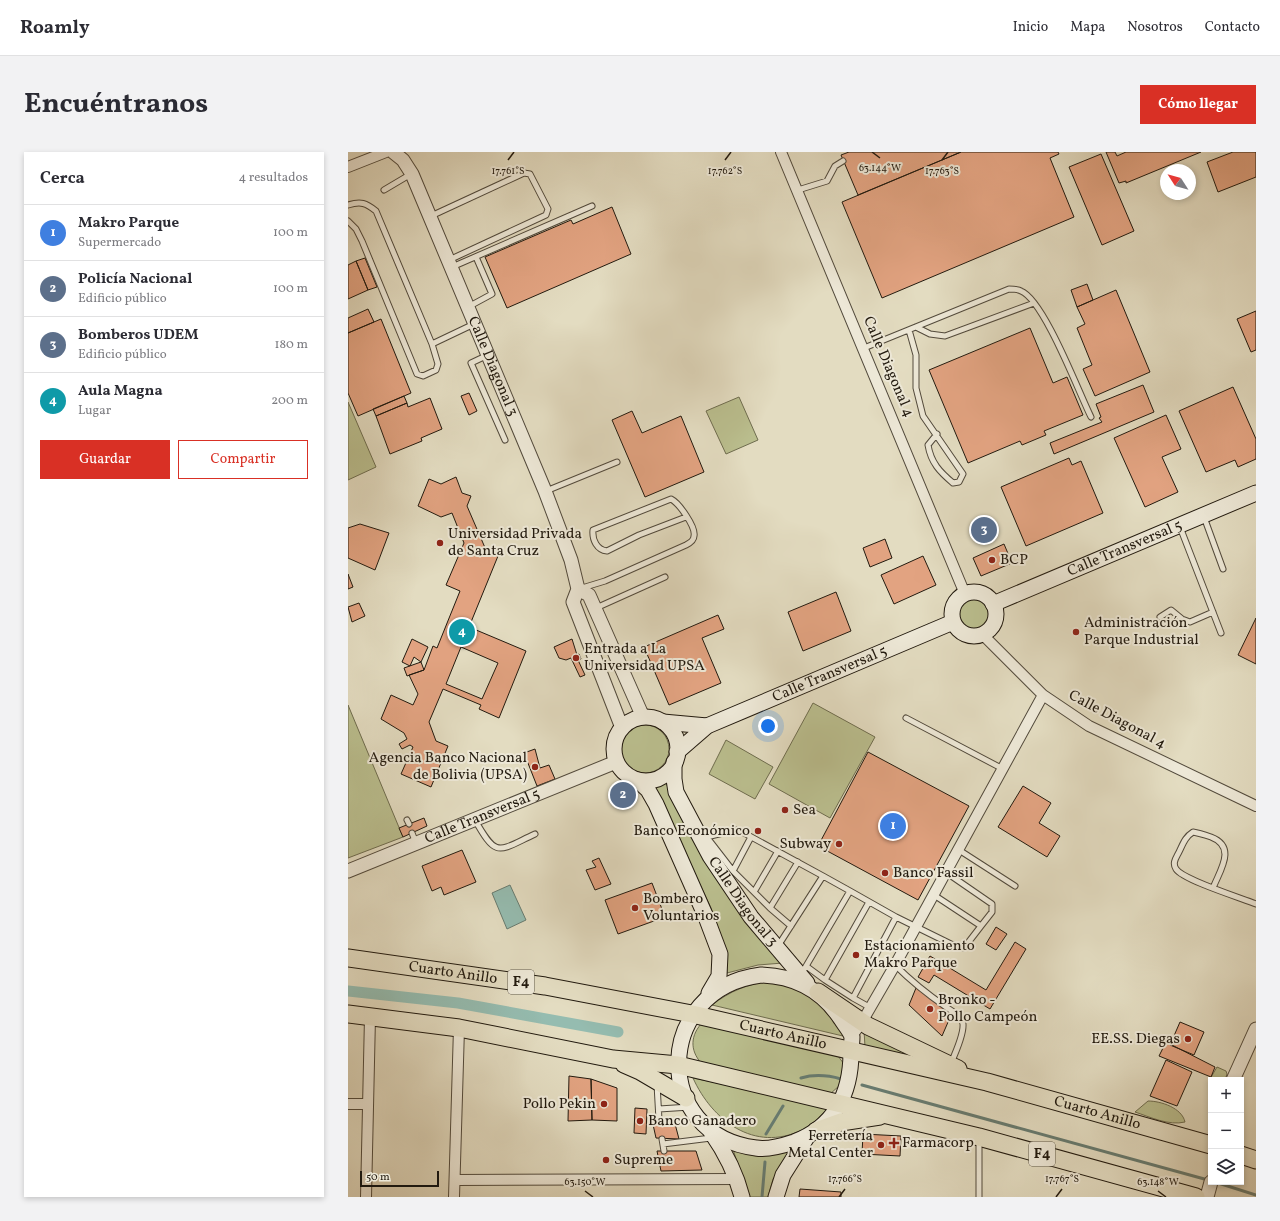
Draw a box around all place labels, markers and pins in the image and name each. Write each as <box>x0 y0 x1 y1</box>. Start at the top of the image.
pin: 3 <box>971 515 997 545</box>
place label: Universidad Privada de Santa Cruz <box>448 524 582 562</box>
marker: Universidad Privada de Santa Cruz <box>435 538 445 548</box>
place label: BCP <box>1000 550 1028 571</box>
marker: BCP <box>987 555 997 565</box>
place label: Administración Parque Industrial <box>1084 613 1199 651</box>
pin: 4 <box>449 617 475 647</box>
marker: Administración Parque Industrial <box>1071 627 1081 637</box>
place label: Entrada a La Universidad UPSA <box>584 639 705 677</box>
marker: Entrada a La Universidad UPSA <box>571 653 581 663</box>
place label: Agencia Banco Nacional de Bolivia (UPSA) <box>369 748 527 786</box>
marker: Agencia Banco Nacional de Bolivia (UPSA) <box>530 762 540 772</box>
pin: 2 <box>610 780 636 810</box>
place label: Sea <box>793 800 816 821</box>
marker: Sea <box>780 805 790 815</box>
pin: 1 <box>880 811 906 841</box>
place label: Banco Económico <box>633 821 750 842</box>
marker: Banco Económico <box>753 826 763 836</box>
place label: Subway <box>779 834 831 855</box>
marker: Subway <box>834 839 844 849</box>
place label: Banco Fassil <box>893 863 973 884</box>
marker: Banco Fassil <box>880 868 890 878</box>
place label: Bombero Voluntarios <box>643 889 720 927</box>
marker: Bombero Voluntarios <box>630 903 640 913</box>
place label: Estacionamiento Makro Parque <box>864 936 975 974</box>
marker: Estacionamiento Makro Parque <box>851 950 861 960</box>
place label: Bronko - Pollo Campeón <box>938 990 1037 1028</box>
marker: Bronko - Pollo Campeón <box>925 1004 935 1014</box>
place label: EE.SS. Diegas <box>1091 1029 1180 1050</box>
marker: EE.SS. Diegas <box>1183 1034 1193 1044</box>
place label: Pollo Pekin <box>523 1094 596 1115</box>
marker: Pollo Pekin <box>599 1099 609 1109</box>
place label: Banco Ganadero <box>648 1111 756 1132</box>
marker: Banco Ganadero <box>635 1116 645 1126</box>
place label: Ferretería Metal Center <box>788 1126 873 1164</box>
place label: Farmacorp <box>902 1133 974 1154</box>
marker: Farmacorp <box>889 1138 899 1148</box>
marker: Ferretería Metal Center <box>876 1140 886 1150</box>
place label: Supreme <box>614 1150 673 1171</box>
marker: Supreme <box>601 1155 611 1165</box>

